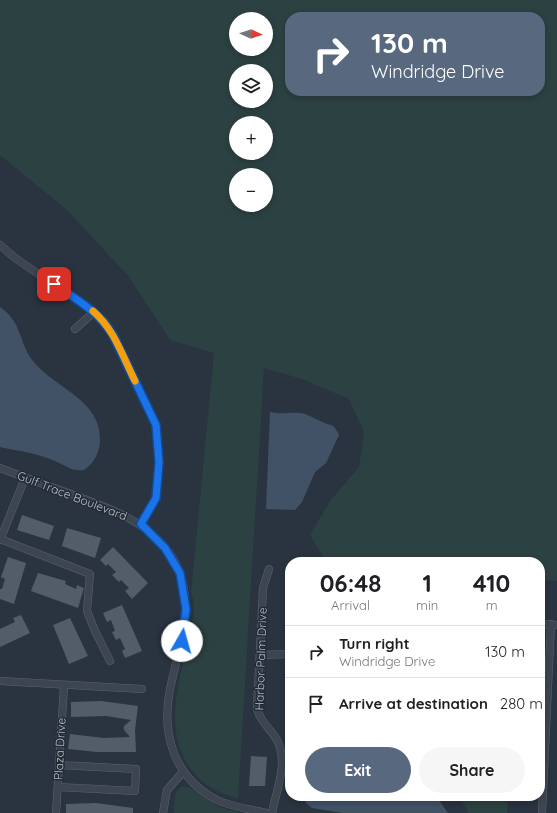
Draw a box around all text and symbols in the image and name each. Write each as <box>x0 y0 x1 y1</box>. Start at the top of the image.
north arrow <box>229 12 273 56</box>
map controls <box>229 12 273 212</box>
text: 130 m <box>371 25 448 60</box>
icon: right <box>305 28 357 80</box>
text: Windridge Drive <box>371 60 505 83</box>
button: layers <box>229 64 273 108</box>
button: + <box>229 116 273 160</box>
button: − <box>229 168 273 212</box>
pin <box>37 267 71 301</box>
icon: arrive <box>43 273 65 295</box>
street label: Gulf Trace Boulevard <box>15 468 129 523</box>
text: 06:48 <box>320 568 381 598</box>
text: 1 <box>422 568 432 598</box>
text: 410 <box>473 568 510 598</box>
text: Arrival <box>331 597 370 613</box>
text: min <box>416 597 438 613</box>
text: m <box>486 597 498 613</box>
street label: Harbor Palm Drive <box>251 607 270 711</box>
position arrow <box>161 620 203 662</box>
text: Turn right <box>339 634 410 653</box>
icon: right <box>305 641 327 663</box>
text: 130 m <box>485 642 525 661</box>
text: Windridge Drive <box>339 653 435 669</box>
icon: arrive <box>305 693 327 715</box>
text: Arrive at destination <box>339 694 488 713</box>
text: 280 m <box>500 694 543 713</box>
street label: Plaza Drive <box>50 717 69 781</box>
button: Exit <box>305 747 411 793</box>
button: Share <box>419 747 525 793</box>

